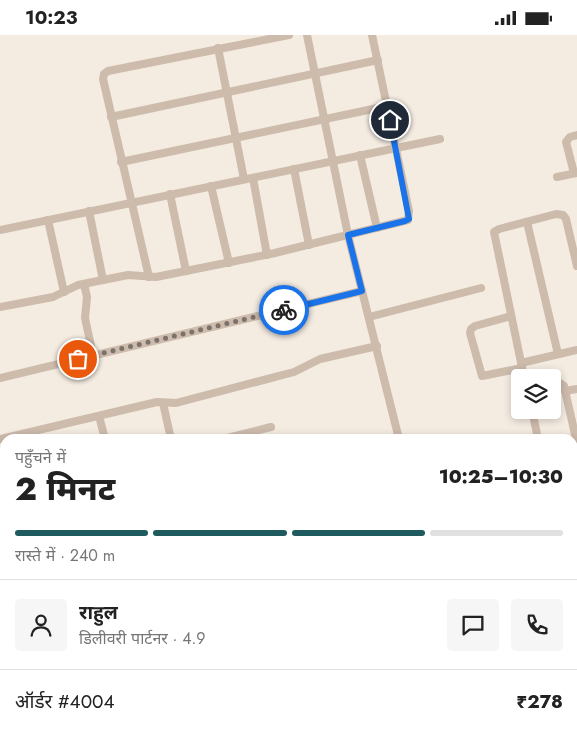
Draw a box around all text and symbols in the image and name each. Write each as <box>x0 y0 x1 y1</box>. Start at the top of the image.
text: 10:23 <box>25 4 78 31</box>
pin <box>369 99 411 141</box>
icon: home <box>376 106 404 134</box>
courier <box>259 285 309 335</box>
icon: bike <box>270 296 298 324</box>
pin <box>57 338 99 380</box>
icon: bag <box>64 345 92 373</box>
map controls <box>511 369 561 419</box>
button: layers <box>511 369 561 419</box>
text: पहुँचने में <box>15 446 66 469</box>
text: 10:25–10:30 <box>439 463 563 490</box>
text: 2 मिनट <box>15 466 115 512</box>
text: रास्ते में · 240 m <box>15 544 115 567</box>
button: person <box>15 599 67 651</box>
text: राहुल <box>79 599 118 626</box>
button: chat <box>447 599 499 651</box>
button: phone <box>511 599 563 651</box>
text: डिलीवरी पार्टनर · 4.9 <box>79 627 206 650</box>
text: ऑर्डर #4004 <box>15 688 115 715</box>
text: ₹278 <box>516 688 563 715</box>

